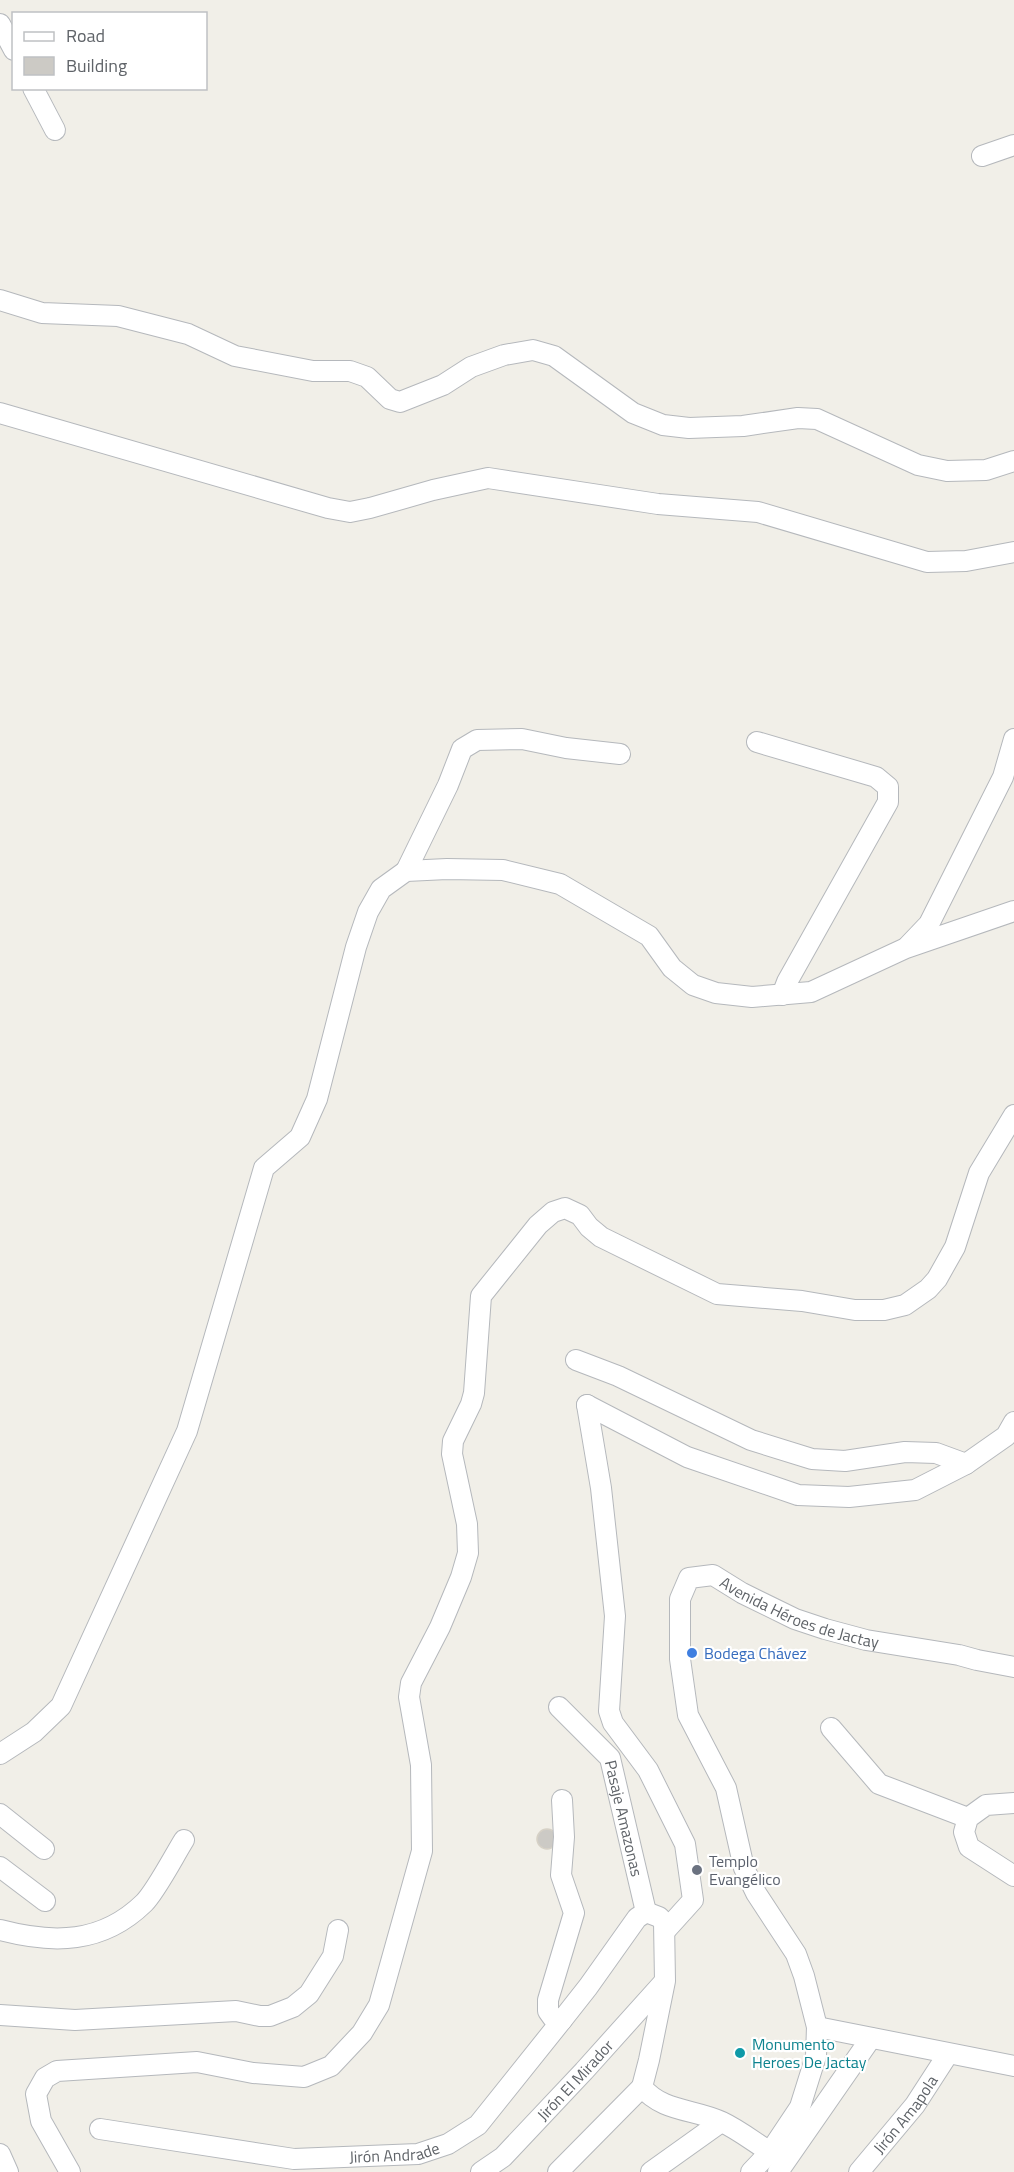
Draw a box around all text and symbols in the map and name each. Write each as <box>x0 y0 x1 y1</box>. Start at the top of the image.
legend <box>12 12 207 90</box>
text: Road <box>66 22 105 49</box>
text: Building <box>66 52 127 79</box>
street label: Avenida Héroes de Jactay <box>715 1570 881 1654</box>
place label: Bodega Chávez <box>704 1641 807 1665</box>
marker: Bodega Chávez <box>685 1646 699 1660</box>
street label: Pasaje Amazonas <box>599 1758 649 1879</box>
place label: Templo Evangélico <box>709 1849 781 1891</box>
marker: Templo Evangélico <box>690 1863 704 1877</box>
place label: Monumento Heroes De Jactay <box>752 2032 867 2074</box>
street label: Jirón El Mirador <box>531 2034 619 2126</box>
marker: Monumento Heroes De Jactay <box>733 2046 747 2060</box>
street label: Jirón Amapola <box>867 2070 943 2159</box>
street label: Jirón Andrade <box>349 2136 443 2169</box>

